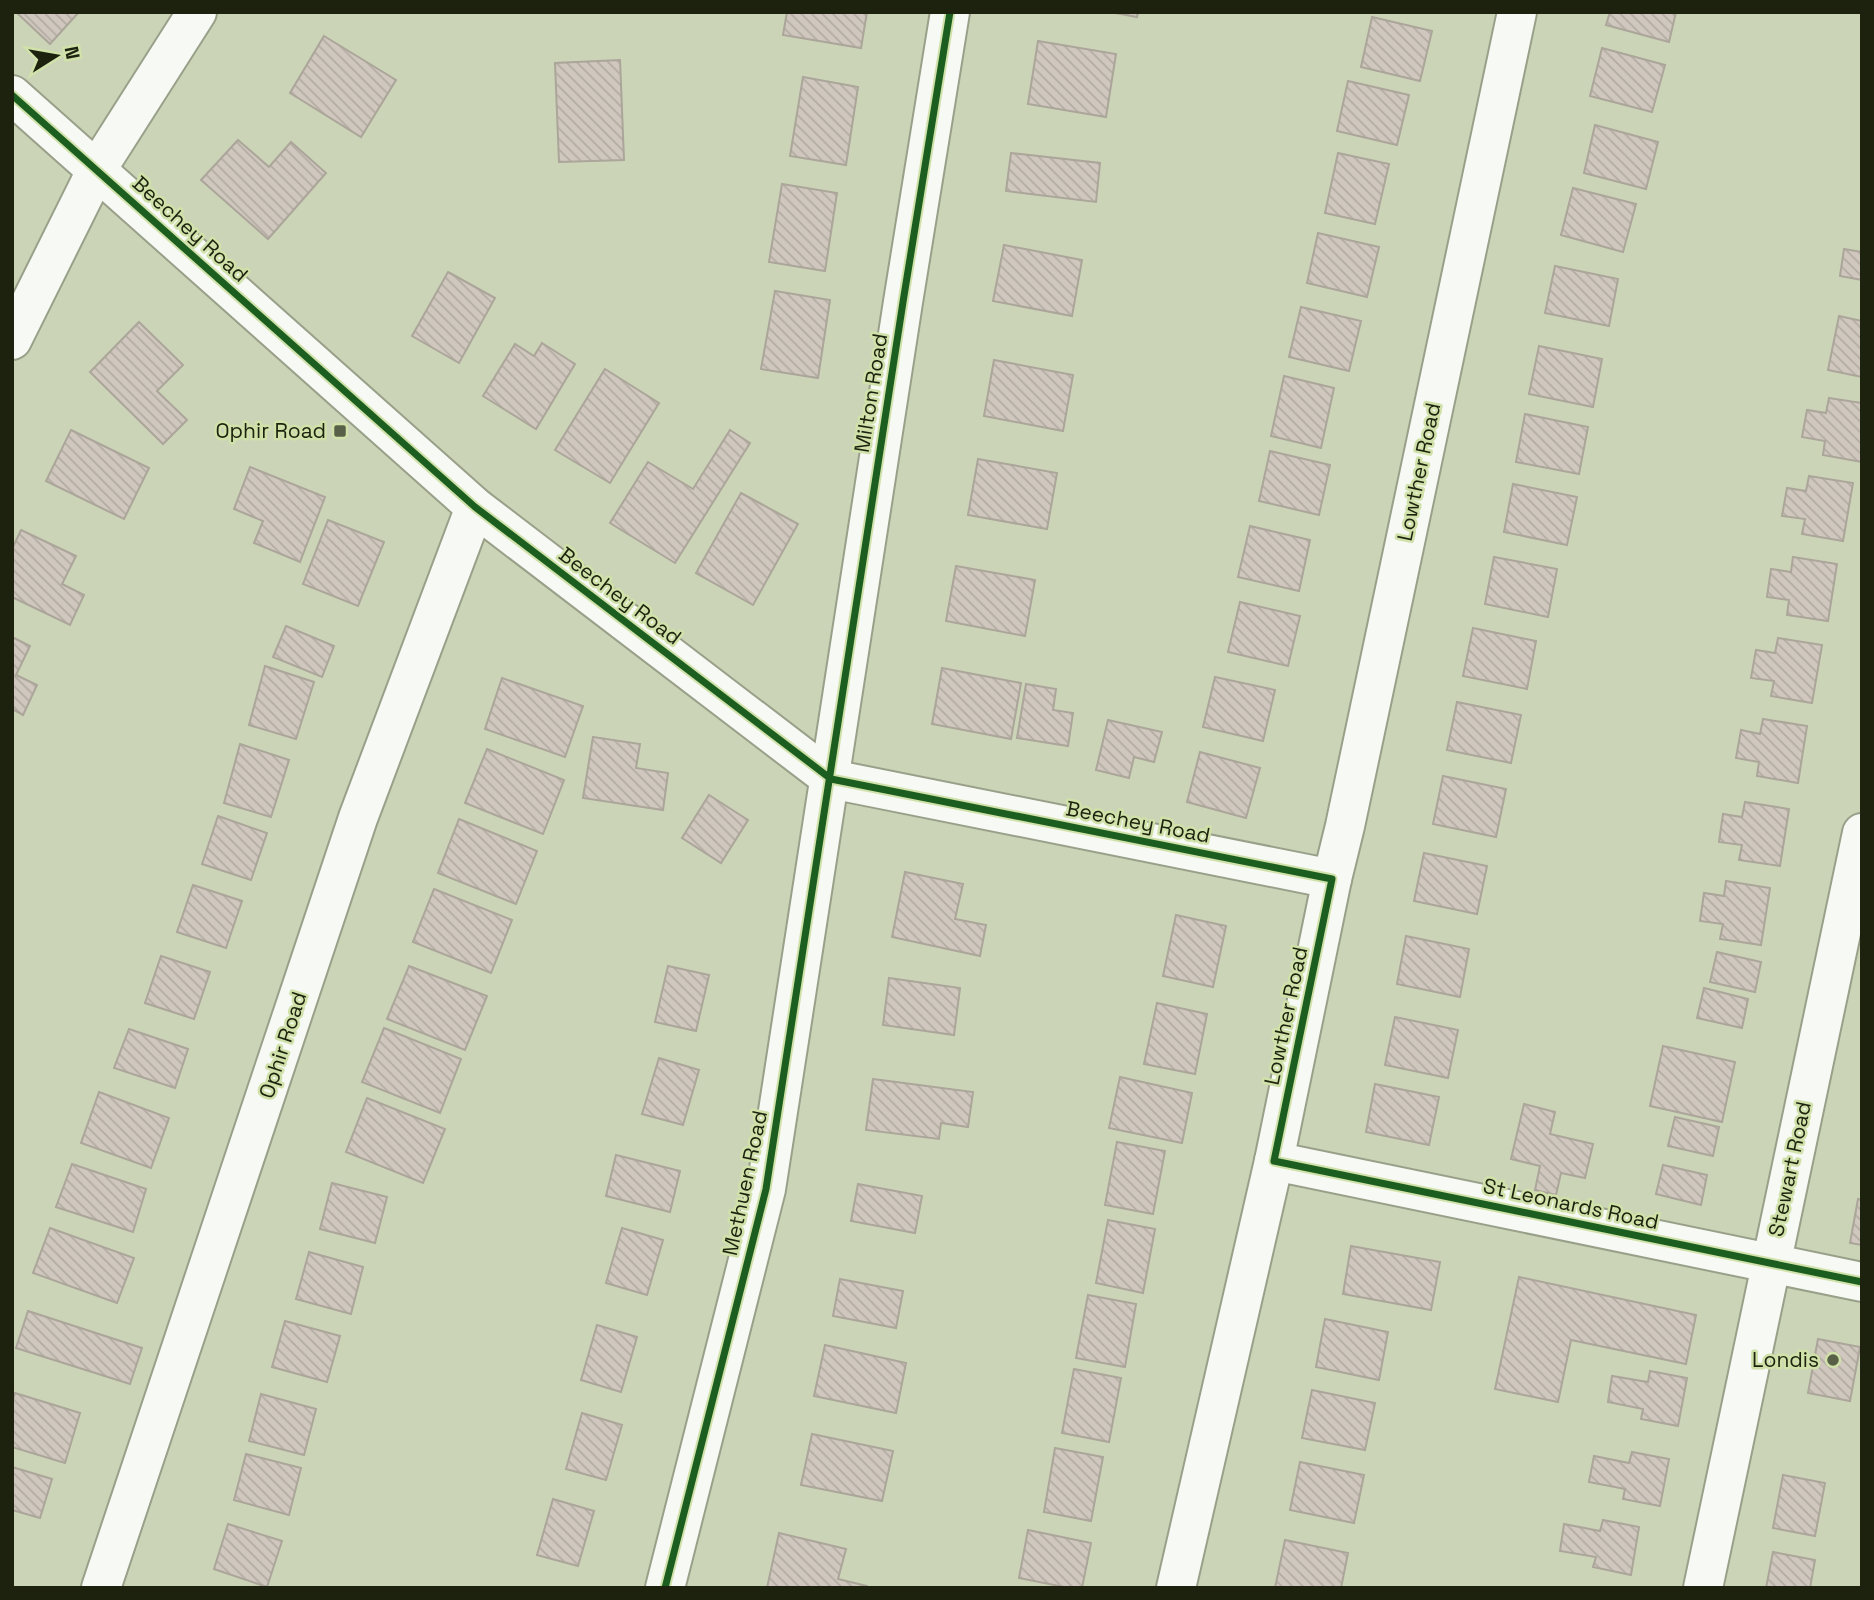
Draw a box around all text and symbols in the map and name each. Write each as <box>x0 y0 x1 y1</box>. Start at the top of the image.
north arrow <box>21 21 91 91</box>
text: N <box>59 44 86 61</box>
street label: Beechey Road <box>127 170 254 288</box>
street label: Milton Road <box>848 331 893 455</box>
street label: Lowther Road <box>1391 400 1446 544</box>
place label: Ophir Road <box>216 417 326 444</box>
marker: Ophir Road <box>332 423 348 439</box>
street label: Beechey Road <box>554 541 687 650</box>
street label: Beechey Road <box>1064 794 1213 849</box>
street label: Lowther Road <box>1258 944 1313 1088</box>
street label: Ophir Road <box>253 988 312 1102</box>
street label: Stewart Road <box>1762 1099 1817 1239</box>
street label: Methuen Road <box>716 1108 773 1258</box>
street label: St Leonards Road <box>1481 1172 1661 1235</box>
place label: Londis <box>1752 1346 1819 1373</box>
marker: Londis <box>1825 1352 1841 1368</box>

